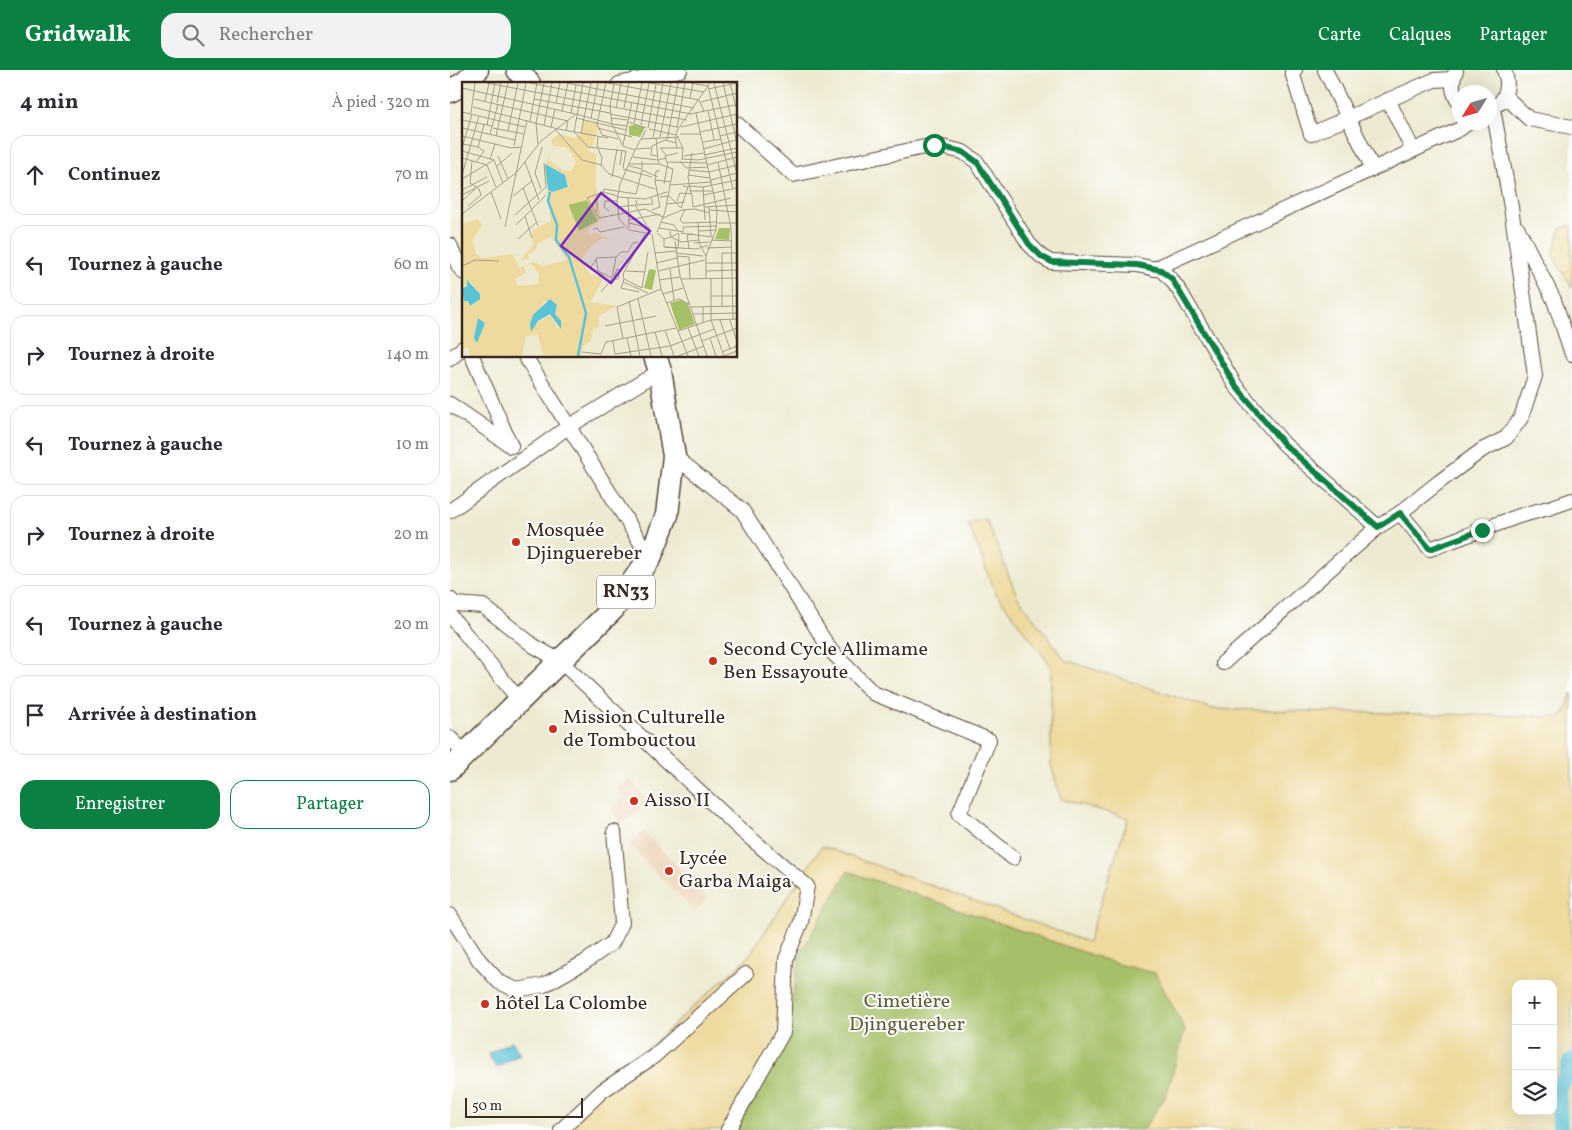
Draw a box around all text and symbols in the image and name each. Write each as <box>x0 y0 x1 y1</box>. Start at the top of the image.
search box <box>161 13 511 58</box>
text: Gridwalk <box>25 18 131 52</box>
icon: search <box>179 21 207 49</box>
text: Rechercher <box>219 22 313 48</box>
text: Carte <box>1318 23 1361 48</box>
text: Calques <box>1389 23 1451 48</box>
text: Partager <box>1479 23 1547 48</box>
inset map <box>462 82 738 358</box>
north arrow <box>1452 85 1497 130</box>
text: 4 min <box>20 88 79 117</box>
text: À pied · 320 m <box>332 92 430 114</box>
route start <box>923 134 946 157</box>
icon: ahead <box>21 161 49 189</box>
text: Continuez <box>68 162 160 188</box>
text: 70 m <box>395 164 429 186</box>
icon: left <box>21 251 49 279</box>
text: Tournez à gauche <box>68 252 223 278</box>
text: 60 m <box>394 254 429 276</box>
icon: right <box>21 341 49 369</box>
text: Tournez à droite <box>68 342 215 368</box>
text: 140 m <box>387 344 429 366</box>
icon: left <box>21 431 49 459</box>
text: Tournez à gauche <box>68 432 223 458</box>
text: 10 m <box>396 434 429 456</box>
place label: Mosquée Djinguereber <box>526 517 642 568</box>
route end <box>1471 519 1494 542</box>
icon: right <box>21 521 49 549</box>
text: Tournez à droite <box>68 522 215 548</box>
text: 20 m <box>394 524 429 546</box>
marker: Mosquée Djinguereber <box>510 536 522 548</box>
road number: RN33 <box>597 576 655 608</box>
icon: left <box>21 611 49 639</box>
text: Tournez à gauche <box>68 612 223 638</box>
text: 20 m <box>394 614 429 636</box>
place label: Second Cycle Allimame Ben Essayoute <box>723 636 928 687</box>
marker: Second Cycle Allimame Ben Essayoute <box>707 655 719 667</box>
icon: arrive <box>21 701 49 729</box>
text: Arrivée à destination <box>68 702 257 728</box>
place label: Mission Culturelle de Tombouctou <box>563 704 725 755</box>
marker: Mission Culturelle de Tombouctou <box>547 723 559 735</box>
button: Enregistrer <box>20 780 220 829</box>
button: Partager <box>230 780 430 829</box>
place label: Aisso II <box>644 787 710 815</box>
marker: Aisso II <box>628 795 640 807</box>
place label: Lycée Garba Maiga <box>679 845 792 896</box>
marker: Lycée Garba Maiga <box>663 865 675 877</box>
map controls <box>1512 980 1557 1115</box>
button: + <box>1512 980 1557 1025</box>
park label: Cimetière Djinguereber <box>849 988 965 1039</box>
place label: hôtel La Colombe <box>495 990 647 1018</box>
marker: hôtel La Colombe <box>479 998 491 1010</box>
button: − <box>1512 1025 1557 1070</box>
button: layers <box>1512 1070 1557 1115</box>
scale bar <box>465 1095 582 1118</box>
text: 50 m <box>472 1097 502 1116</box>

